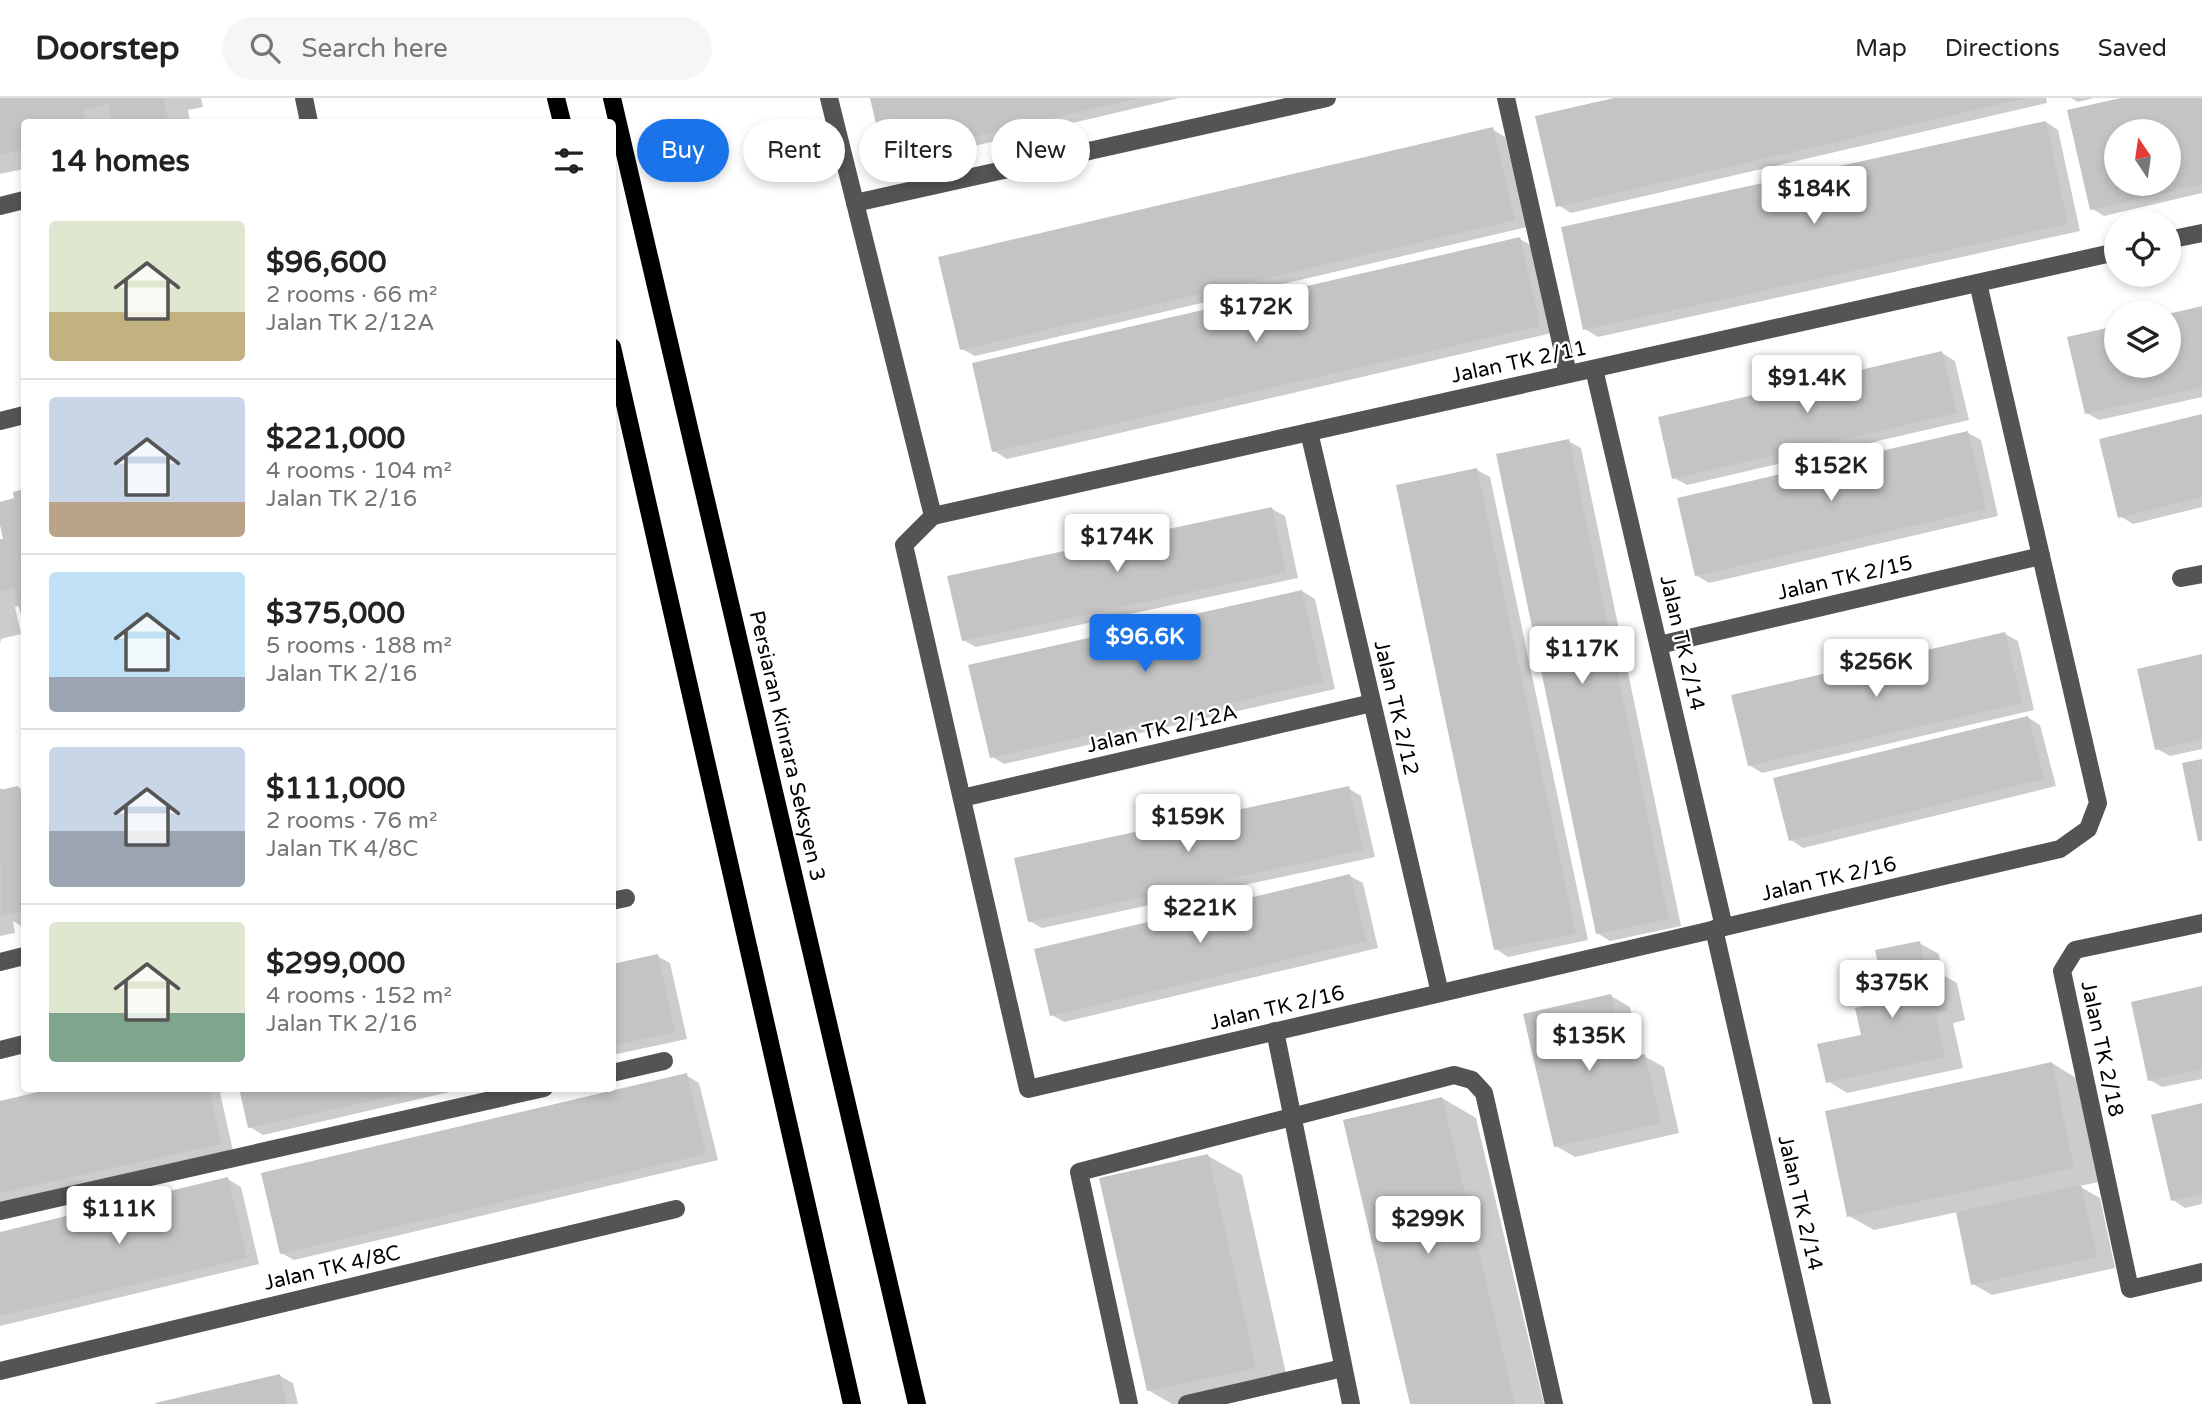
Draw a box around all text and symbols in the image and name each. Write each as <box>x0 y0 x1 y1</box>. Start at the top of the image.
search box <box>222 17 712 80</box>
text: Doorstep <box>35 29 180 68</box>
icon: search <box>246 29 284 67</box>
text: Search here <box>302 33 448 64</box>
text: Map <box>1855 34 1907 63</box>
text: Directions <box>1945 34 2060 63</box>
text: Saved <box>2098 34 2167 63</box>
chip: Buy <box>637 119 729 182</box>
chip: Rent <box>743 119 845 182</box>
chip: Filters <box>859 119 977 182</box>
chip: New <box>991 119 1090 182</box>
north arrow <box>2104 119 2180 196</box>
map controls <box>2104 119 2181 378</box>
icon: filters <box>550 142 588 180</box>
text: 14 homes <box>49 143 190 180</box>
pin: $184K <box>1765 166 1863 226</box>
text: $184K <box>1778 175 1850 203</box>
button: locate <box>2104 210 2181 287</box>
text: $96,600 <box>266 244 386 281</box>
icon: home <box>105 249 189 333</box>
text: 2 rooms · 66 m² <box>266 281 437 309</box>
pin: $172K <box>1207 285 1305 344</box>
text: $172K <box>1220 293 1292 321</box>
button: layers <box>2104 301 2181 378</box>
text: Jalan TK 2/12A <box>266 309 434 337</box>
street label: Jalan TK 2/11 <box>1449 335 1589 389</box>
pin: $91.4K <box>1750 356 1864 415</box>
text: $91.4K <box>1768 364 1846 392</box>
text: $221,000 <box>266 420 405 457</box>
icon: home <box>105 425 189 509</box>
pin: $152K <box>1782 444 1880 503</box>
text: $152K <box>1795 452 1867 480</box>
text: 4 rooms · 104 m² <box>266 457 452 485</box>
text: Jalan TK 2/16 <box>266 485 417 513</box>
pin: $174K <box>1068 514 1166 574</box>
text: $174K <box>1081 523 1153 551</box>
street label: Jalan TK 2/15 <box>1775 550 1915 606</box>
street label: Jalan TK 2/14 <box>1654 573 1710 713</box>
text: $375,000 <box>266 595 405 632</box>
icon: home <box>105 600 189 684</box>
street label: Persiaran Kinrara Seksyen 3 <box>744 608 830 884</box>
pin: $96.6K <box>1088 614 1202 674</box>
text: $96.6K <box>1106 623 1184 651</box>
pin: $117K <box>1533 626 1631 686</box>
text: 5 rooms · 188 m² <box>266 632 452 660</box>
text: $117K <box>1546 635 1618 663</box>
street label: Jalan TK 2/12 <box>1368 638 1424 778</box>
pin: $256K <box>1827 640 1925 699</box>
text: $256K <box>1840 648 1912 676</box>
text: Jalan TK 2/16 <box>266 660 417 688</box>
street label: Jalan TK 2/12A <box>1084 700 1240 758</box>
text: $111,000 <box>266 770 405 807</box>
icon: home <box>105 775 189 859</box>
pin: $159K <box>1139 794 1237 854</box>
text: $159K <box>1152 803 1224 831</box>
text: 2 rooms · 76 m² <box>266 807 437 835</box>
text: Jalan TK 4/8C <box>266 835 418 863</box>
street label: Jalan TK 2/16 <box>1759 851 1899 907</box>
pin: $221K <box>1151 886 1249 945</box>
text: $221K <box>1164 894 1236 922</box>
text: $299,000 <box>266 945 405 982</box>
icon: home <box>105 950 189 1034</box>
pin: $375K <box>1843 960 1941 1020</box>
text: $375K <box>1856 969 1928 997</box>
street label: Jalan TK 2/18 <box>2075 979 2129 1119</box>
street label: Jalan TK 2/16 <box>1207 980 1347 1036</box>
text: 4 rooms · 152 m² <box>266 982 452 1010</box>
text: Jalan TK 2/16 <box>266 1010 417 1038</box>
pin: $135K <box>1540 1014 1638 1073</box>
text: $135K <box>1553 1022 1625 1050</box>
street label: Jalan TK 2/14 <box>1772 1133 1828 1273</box>
pin: $111K <box>70 1186 168 1246</box>
text: $111K <box>83 1195 155 1223</box>
pin: $299K <box>1379 1196 1477 1256</box>
text: $299K <box>1392 1205 1464 1233</box>
street label: Jalan TK 4/8C <box>261 1240 403 1296</box>

